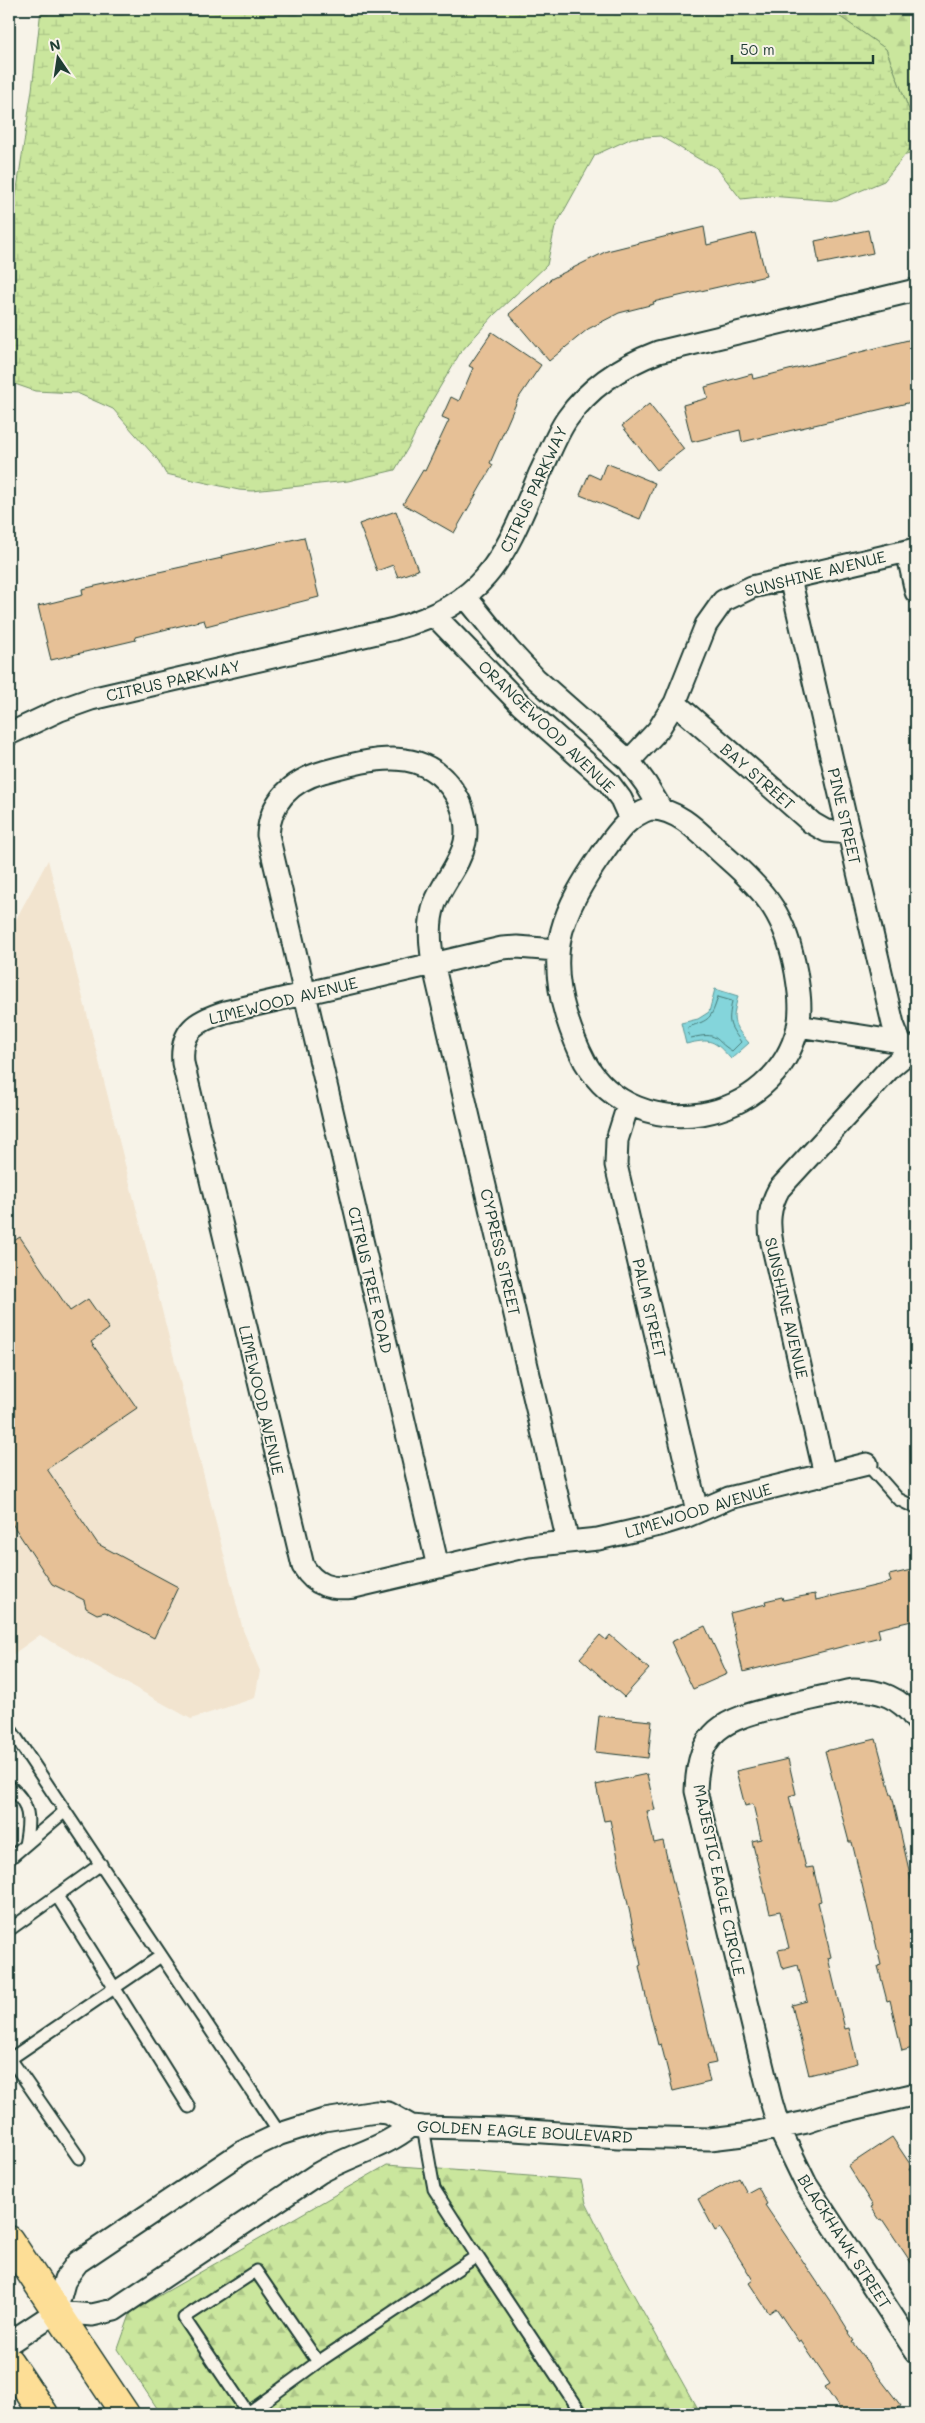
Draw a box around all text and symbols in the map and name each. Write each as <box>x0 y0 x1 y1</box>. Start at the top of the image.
north arrow <box>32 32 82 82</box>
scale bar <box>732 32 874 64</box>
text: N <box>48 34 62 55</box>
text: 50 m <box>740 39 775 59</box>
street label: CITRUS PARKWAY <box>494 422 572 556</box>
street label: SUNSHINE AVENUE <box>742 545 888 601</box>
street label: CITRUS PARKWAY <box>104 654 242 706</box>
street label: ORANGEWOOD AVENUE <box>474 655 620 797</box>
street label: BAY STREET <box>716 738 800 814</box>
street label: PINE STREET <box>824 766 866 866</box>
street label: LIMEWOOD AVENUE <box>206 971 360 1029</box>
street label: CYPRESS STREET <box>476 1186 526 1318</box>
street label: CITRUS TREE ROAD <box>344 1205 398 1355</box>
street label: SUNSHINE AVENUE <box>760 1235 814 1381</box>
street label: PALM STREET <box>628 1256 672 1360</box>
street label: LIMEWOOD AVENUE <box>235 1323 289 1477</box>
street label: LIMEWOOD AVENUE <box>622 1478 774 1542</box>
street label: MAJESTIC EAGLE CIRCLE <box>689 1782 751 1978</box>
street label: GOLDEN EAGLE BOULEVARD <box>417 2115 633 2147</box>
street label: BLACKHAWK STREET <box>794 2170 896 2312</box>

